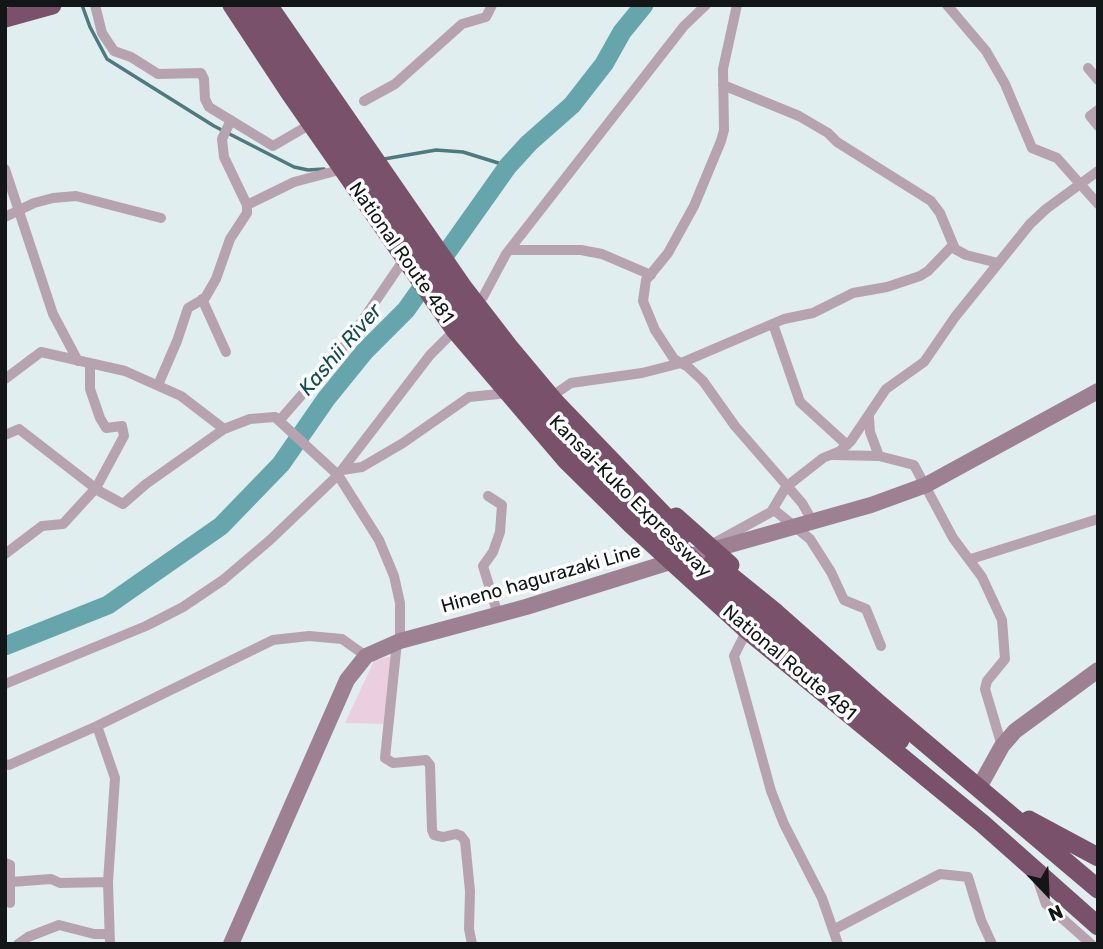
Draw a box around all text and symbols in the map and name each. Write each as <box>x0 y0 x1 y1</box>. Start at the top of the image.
street label: National Route 481 <box>344 178 458 328</box>
water label: Kashii River <box>294 299 388 401</box>
street label: Kansai-Kuko Expressway <box>544 411 716 583</box>
street label: Hineno hagurazaki Line <box>439 540 643 618</box>
street label: National Route 481 <box>718 601 860 725</box>
north arrow <box>1012 858 1082 928</box>
text: N <box>1045 900 1066 926</box>

